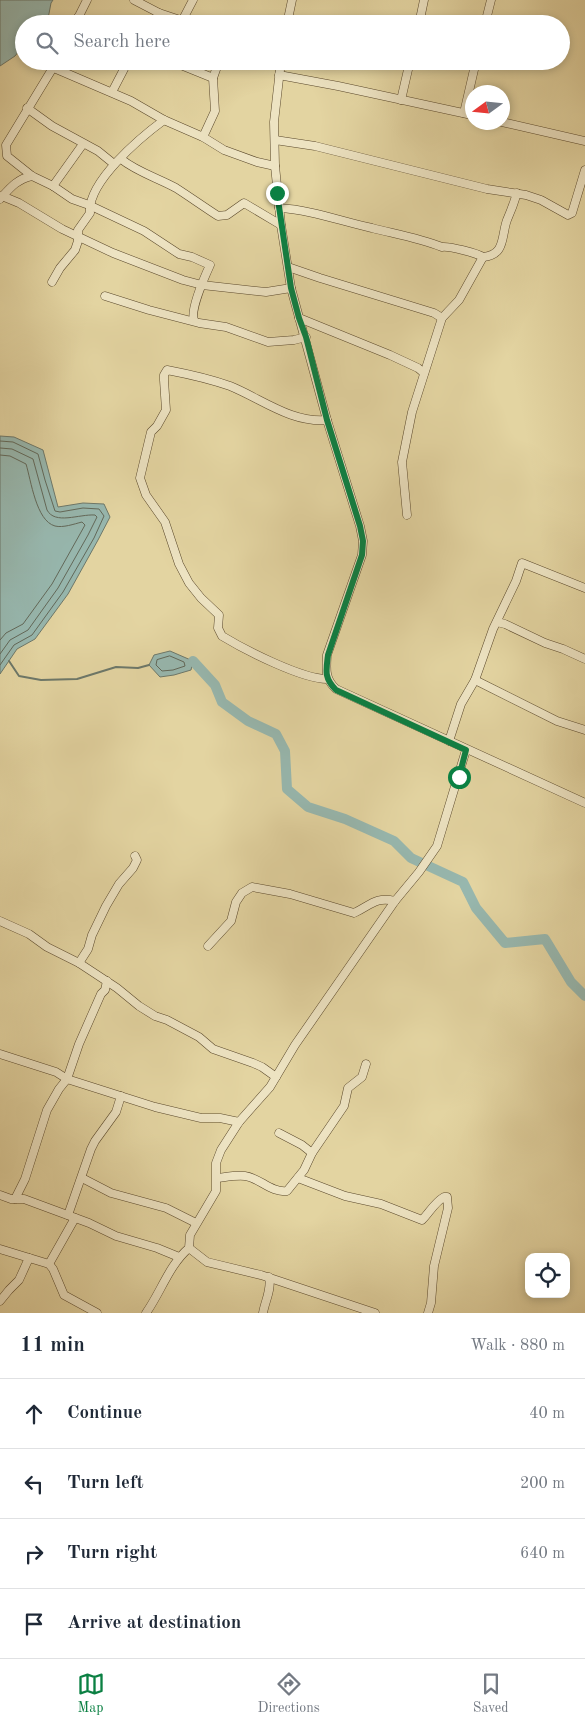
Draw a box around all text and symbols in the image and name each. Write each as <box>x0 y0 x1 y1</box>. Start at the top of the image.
search box <box>15 15 570 70</box>
icon: search <box>33 29 61 57</box>
text: Search here <box>73 33 170 52</box>
north arrow <box>465 85 510 130</box>
route end <box>266 182 289 205</box>
route start <box>448 766 471 789</box>
map controls <box>525 1253 570 1298</box>
button: locate <box>525 1253 570 1298</box>
text: 11 min <box>20 1335 85 1356</box>
text: Walk · 880 m <box>470 1338 565 1354</box>
icon: ahead <box>20 1400 48 1428</box>
text: Continue <box>67 1404 142 1423</box>
text: 40 m <box>529 1406 565 1422</box>
icon: left <box>20 1470 48 1498</box>
text: Turn left <box>67 1474 144 1493</box>
text: 200 m <box>520 1476 565 1492</box>
icon: right <box>20 1540 48 1568</box>
text: Turn right <box>67 1544 157 1563</box>
text: 640 m <box>520 1546 565 1562</box>
icon: arrive <box>20 1610 48 1638</box>
text: Arrive at destination <box>67 1614 241 1633</box>
tab: Map <box>77 1670 105 1717</box>
tab: Directions <box>258 1670 320 1717</box>
tab: Saved <box>473 1670 508 1717</box>

